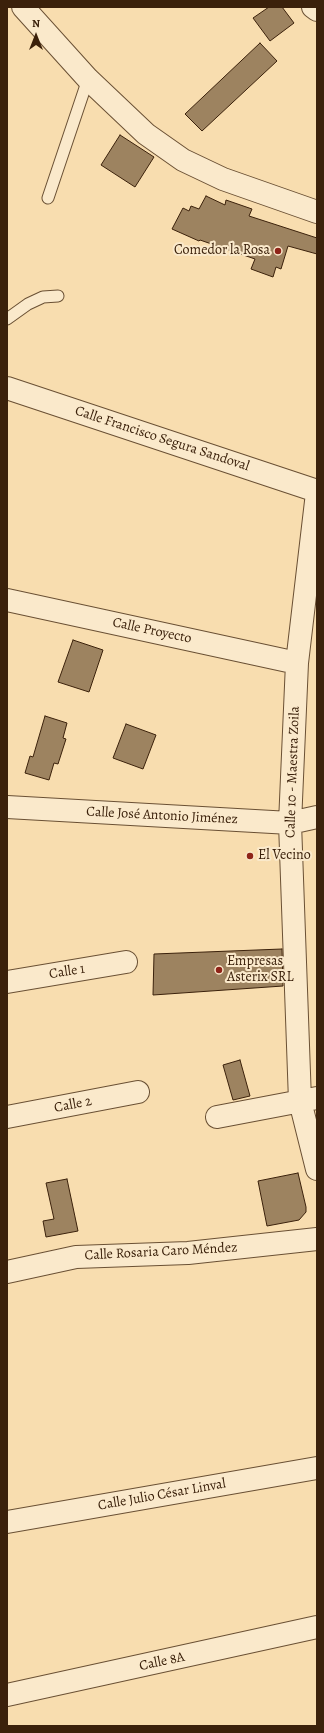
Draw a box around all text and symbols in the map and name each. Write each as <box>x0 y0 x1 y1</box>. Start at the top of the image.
north arrow <box>16 16 56 56</box>
text: N <box>32 16 40 31</box>
place label: Comedor la Rosa <box>174 243 270 259</box>
marker: Comedor la Rosa <box>273 246 283 256</box>
street label: Calle Francisco Segura Sandoval <box>73 403 251 475</box>
street label: Calle Proyecto <box>111 614 193 648</box>
street label: Calle 10 - Maestra Zoila <box>282 706 304 838</box>
street label: Calle José Antonio Jiménez <box>86 804 238 828</box>
place label: El Vecino <box>258 848 311 864</box>
marker: El Vecino <box>245 851 255 861</box>
place label: Empresas Asterix SRL <box>227 954 293 986</box>
street label: Calle 1 <box>48 961 86 983</box>
marker: Empresas Asterix SRL <box>214 965 224 975</box>
street label: Calle 2 <box>53 1093 93 1117</box>
street label: Calle Rosaria Caro Méndez <box>84 1240 238 1264</box>
street label: Calle Julio César Linval <box>97 1475 227 1515</box>
street label: Calle 8A <box>138 1649 186 1675</box>

